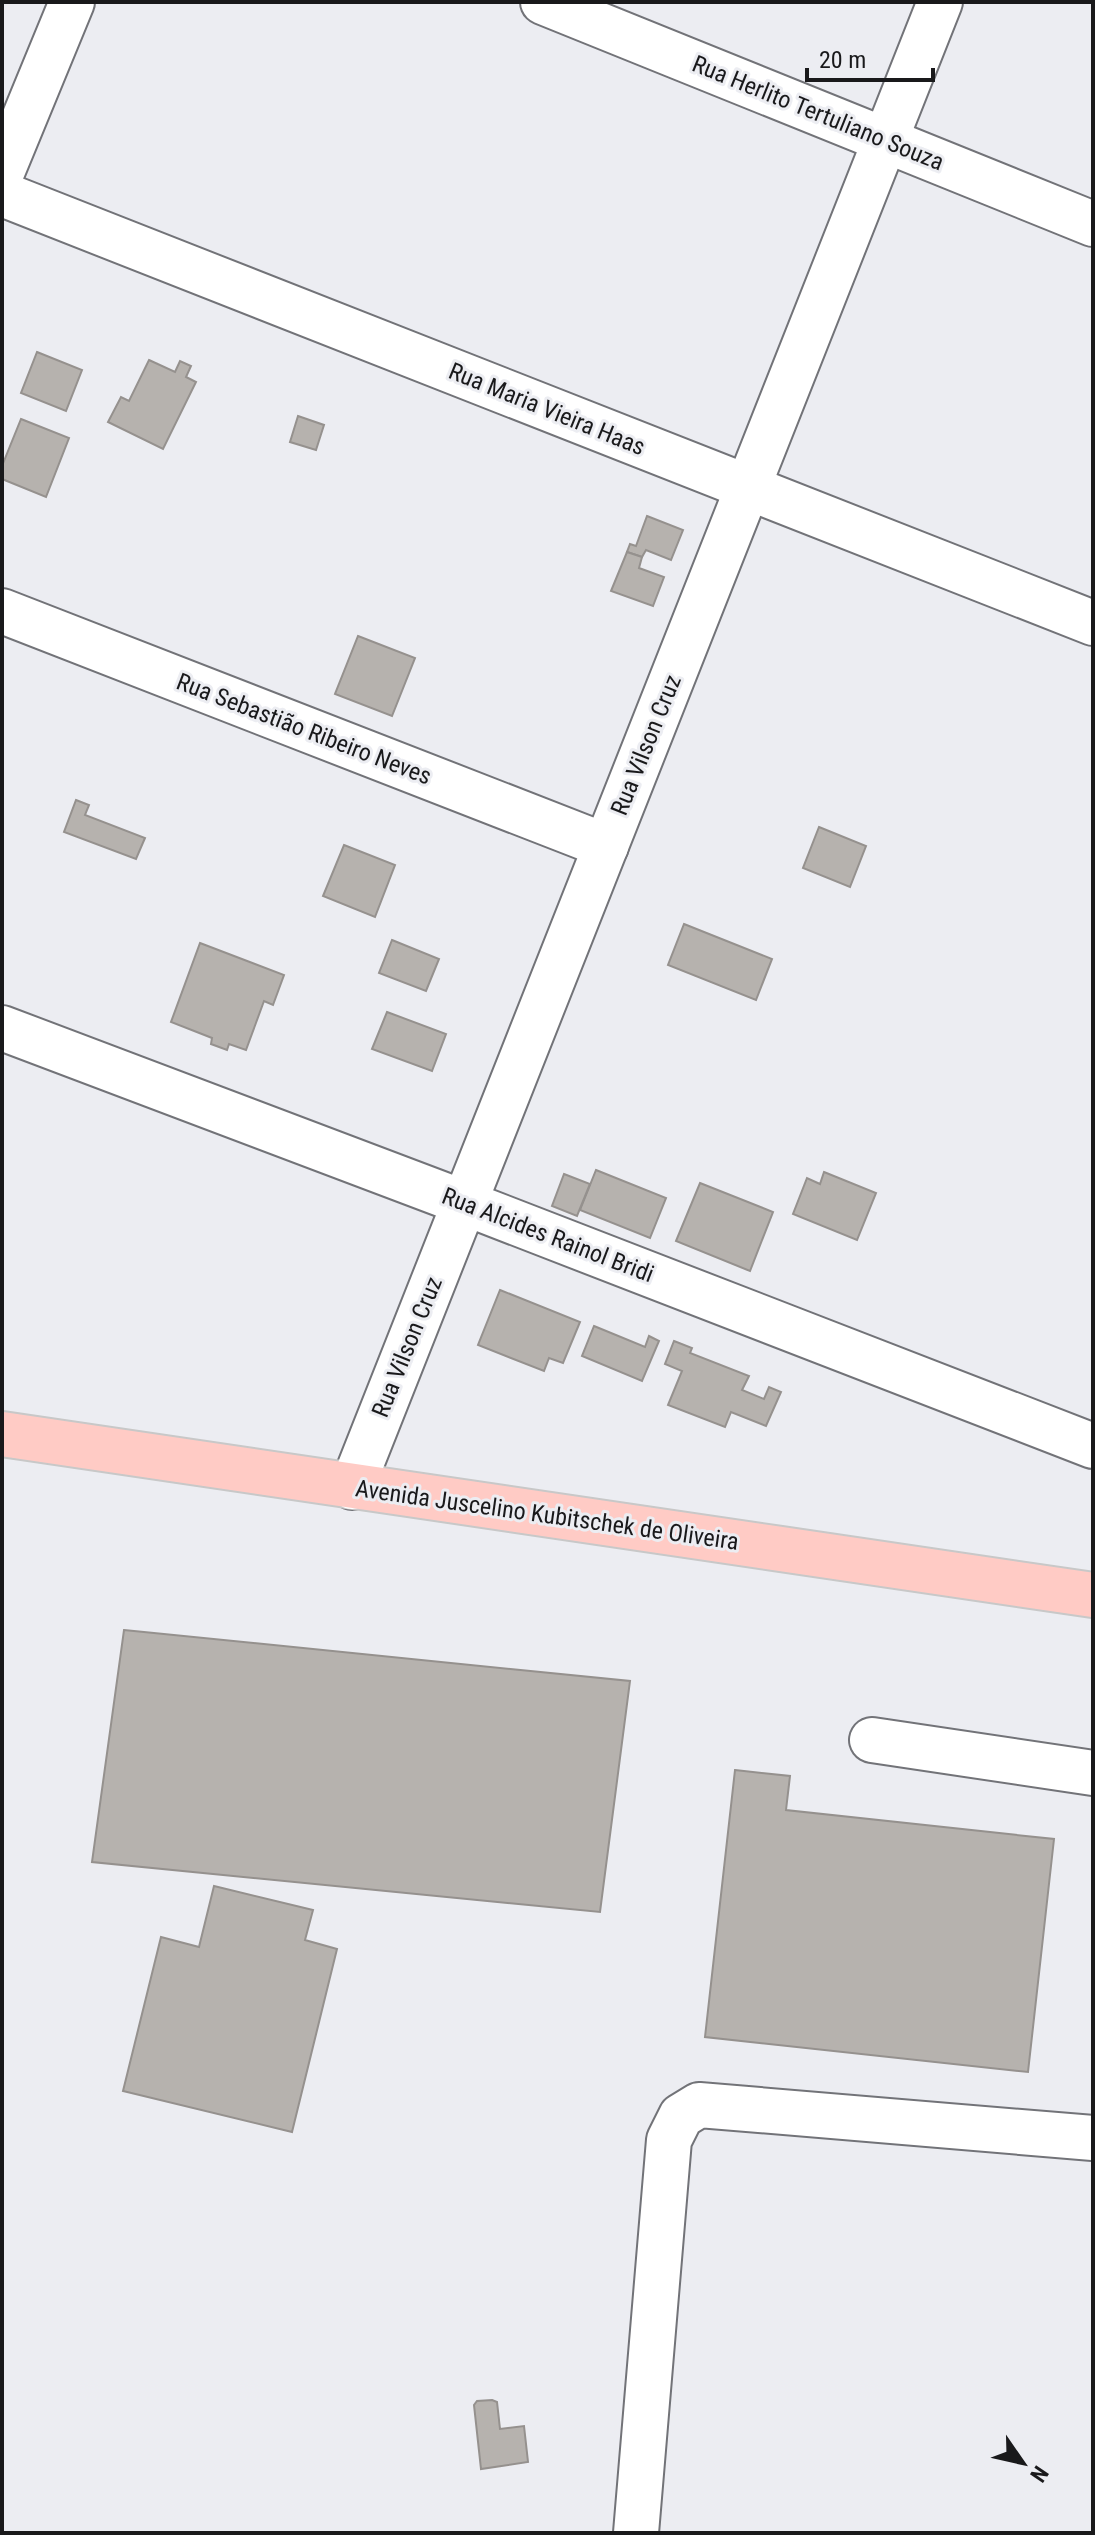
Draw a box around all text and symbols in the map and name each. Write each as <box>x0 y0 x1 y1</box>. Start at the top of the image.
scale bar <box>807 32 933 82</box>
text: 20 m <box>819 46 866 74</box>
street label: Rua Herlito Tertuliano Souza <box>688 50 948 176</box>
street label: Rua Maria Vieira Haas <box>445 357 649 461</box>
street label: Rua Sebastião Ribeiro Neves <box>173 667 435 791</box>
street label: Rua Vilson Cruz <box>605 671 687 819</box>
street label: Rua Alcides Rainol Bridi <box>438 1182 658 1288</box>
street label: Rua Vilson Cruz <box>366 1273 448 1421</box>
street label: Avenida Juscelino Kubitschek de Oliveira <box>354 1474 740 1556</box>
north arrow <box>983 2423 1063 2503</box>
text: N <box>1025 2461 1053 2486</box>

